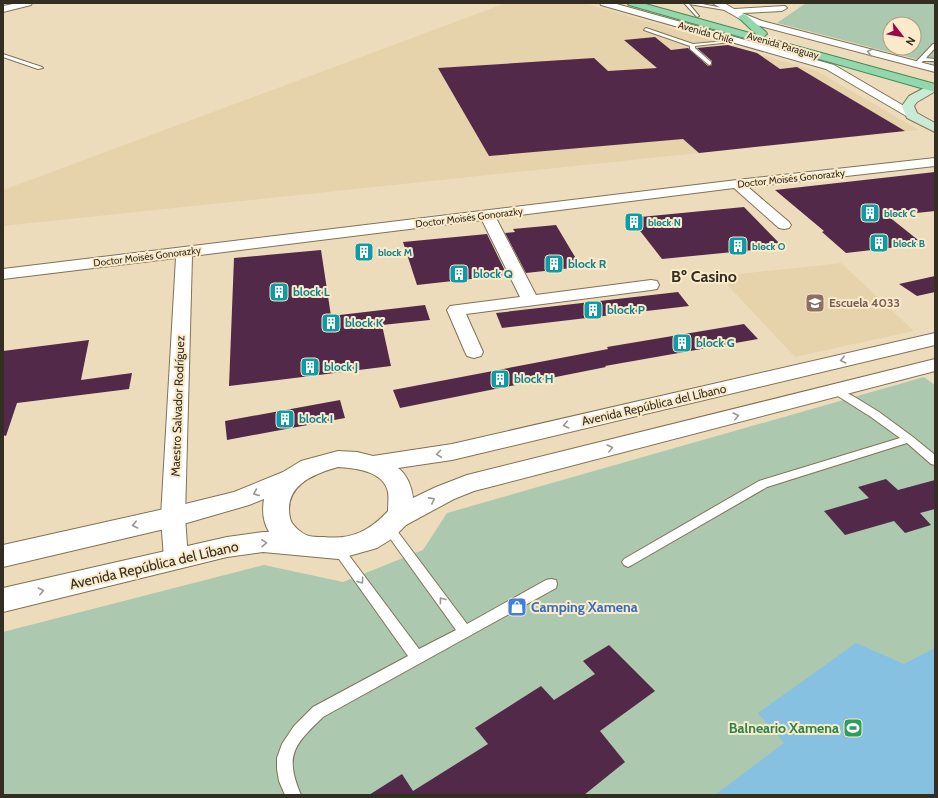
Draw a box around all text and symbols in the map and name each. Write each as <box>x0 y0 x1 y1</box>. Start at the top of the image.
north arrow <box>882 16 922 56</box>
street label: Avenida Chile <box>677 18 735 47</box>
street label: Avenida Paraguay <box>745 29 820 62</box>
text: N <box>903 34 919 48</box>
one-way arrow <box>867 48 874 56</box>
street label: Doctor Moisés Gonorazky <box>737 166 846 191</box>
building icon: block C <box>859 202 881 224</box>
street label: Doctor Moisés Gonorazky <box>415 204 524 231</box>
place label: block C <box>884 207 916 220</box>
building icon: block N <box>623 211 645 233</box>
place label: block N <box>648 216 681 229</box>
building icon: block B <box>868 232 890 254</box>
building icon: block O <box>727 235 749 257</box>
place label: block B <box>893 237 925 250</box>
place label: block O <box>752 240 786 253</box>
building icon: block M <box>353 241 375 263</box>
street label: Doctor Moisés Gonorazky <box>93 243 202 270</box>
place label: block M <box>378 246 412 259</box>
building icon: block R <box>543 253 565 275</box>
place label: block R <box>568 256 607 271</box>
building icon: block Q <box>448 263 470 285</box>
place label: block Q <box>473 266 513 281</box>
district label: Bº Casino <box>671 267 737 286</box>
building icon: block L <box>268 281 290 303</box>
place label: block L <box>293 284 330 299</box>
school or university icon: Escuela 4033 <box>804 292 826 314</box>
place label: Escuela 4033 <box>829 295 900 310</box>
building icon: block P <box>582 299 604 321</box>
place label: block P <box>607 302 645 317</box>
building icon: block K <box>320 312 342 334</box>
place label: block K <box>345 315 384 330</box>
building icon: block G <box>671 332 693 354</box>
street label: Maestro Salvador Rodríguez <box>168 335 187 477</box>
place label: block G <box>696 335 735 350</box>
building icon: block J <box>299 356 321 378</box>
one-way arrow <box>839 356 846 364</box>
place label: block J <box>324 359 358 374</box>
building icon: block H <box>489 368 511 390</box>
place label: block H <box>514 371 554 386</box>
street label: Avenida República del Líbano <box>580 380 728 428</box>
building icon: block I <box>274 408 296 430</box>
place label: block I <box>299 411 333 426</box>
one-way arrow <box>732 412 739 421</box>
one-way arrow <box>563 421 569 429</box>
one-way arrow <box>606 444 613 453</box>
one-way arrow <box>436 449 442 458</box>
one-way arrow <box>253 488 260 496</box>
one-way arrow <box>428 497 435 504</box>
one-way arrow <box>132 521 138 529</box>
street label: Avenida República del Líbano <box>68 537 240 593</box>
one-way arrow <box>261 539 267 547</box>
one-way arrow <box>357 576 364 583</box>
one-way arrow <box>37 587 44 596</box>
shop icon: Camping Xamena <box>506 596 528 618</box>
one-way arrow <box>440 598 447 605</box>
place label: Camping Xamena <box>531 598 638 616</box>
sports icon: Balneario Xamena <box>842 717 864 739</box>
place label: Balneario Xamena <box>729 719 839 737</box>

